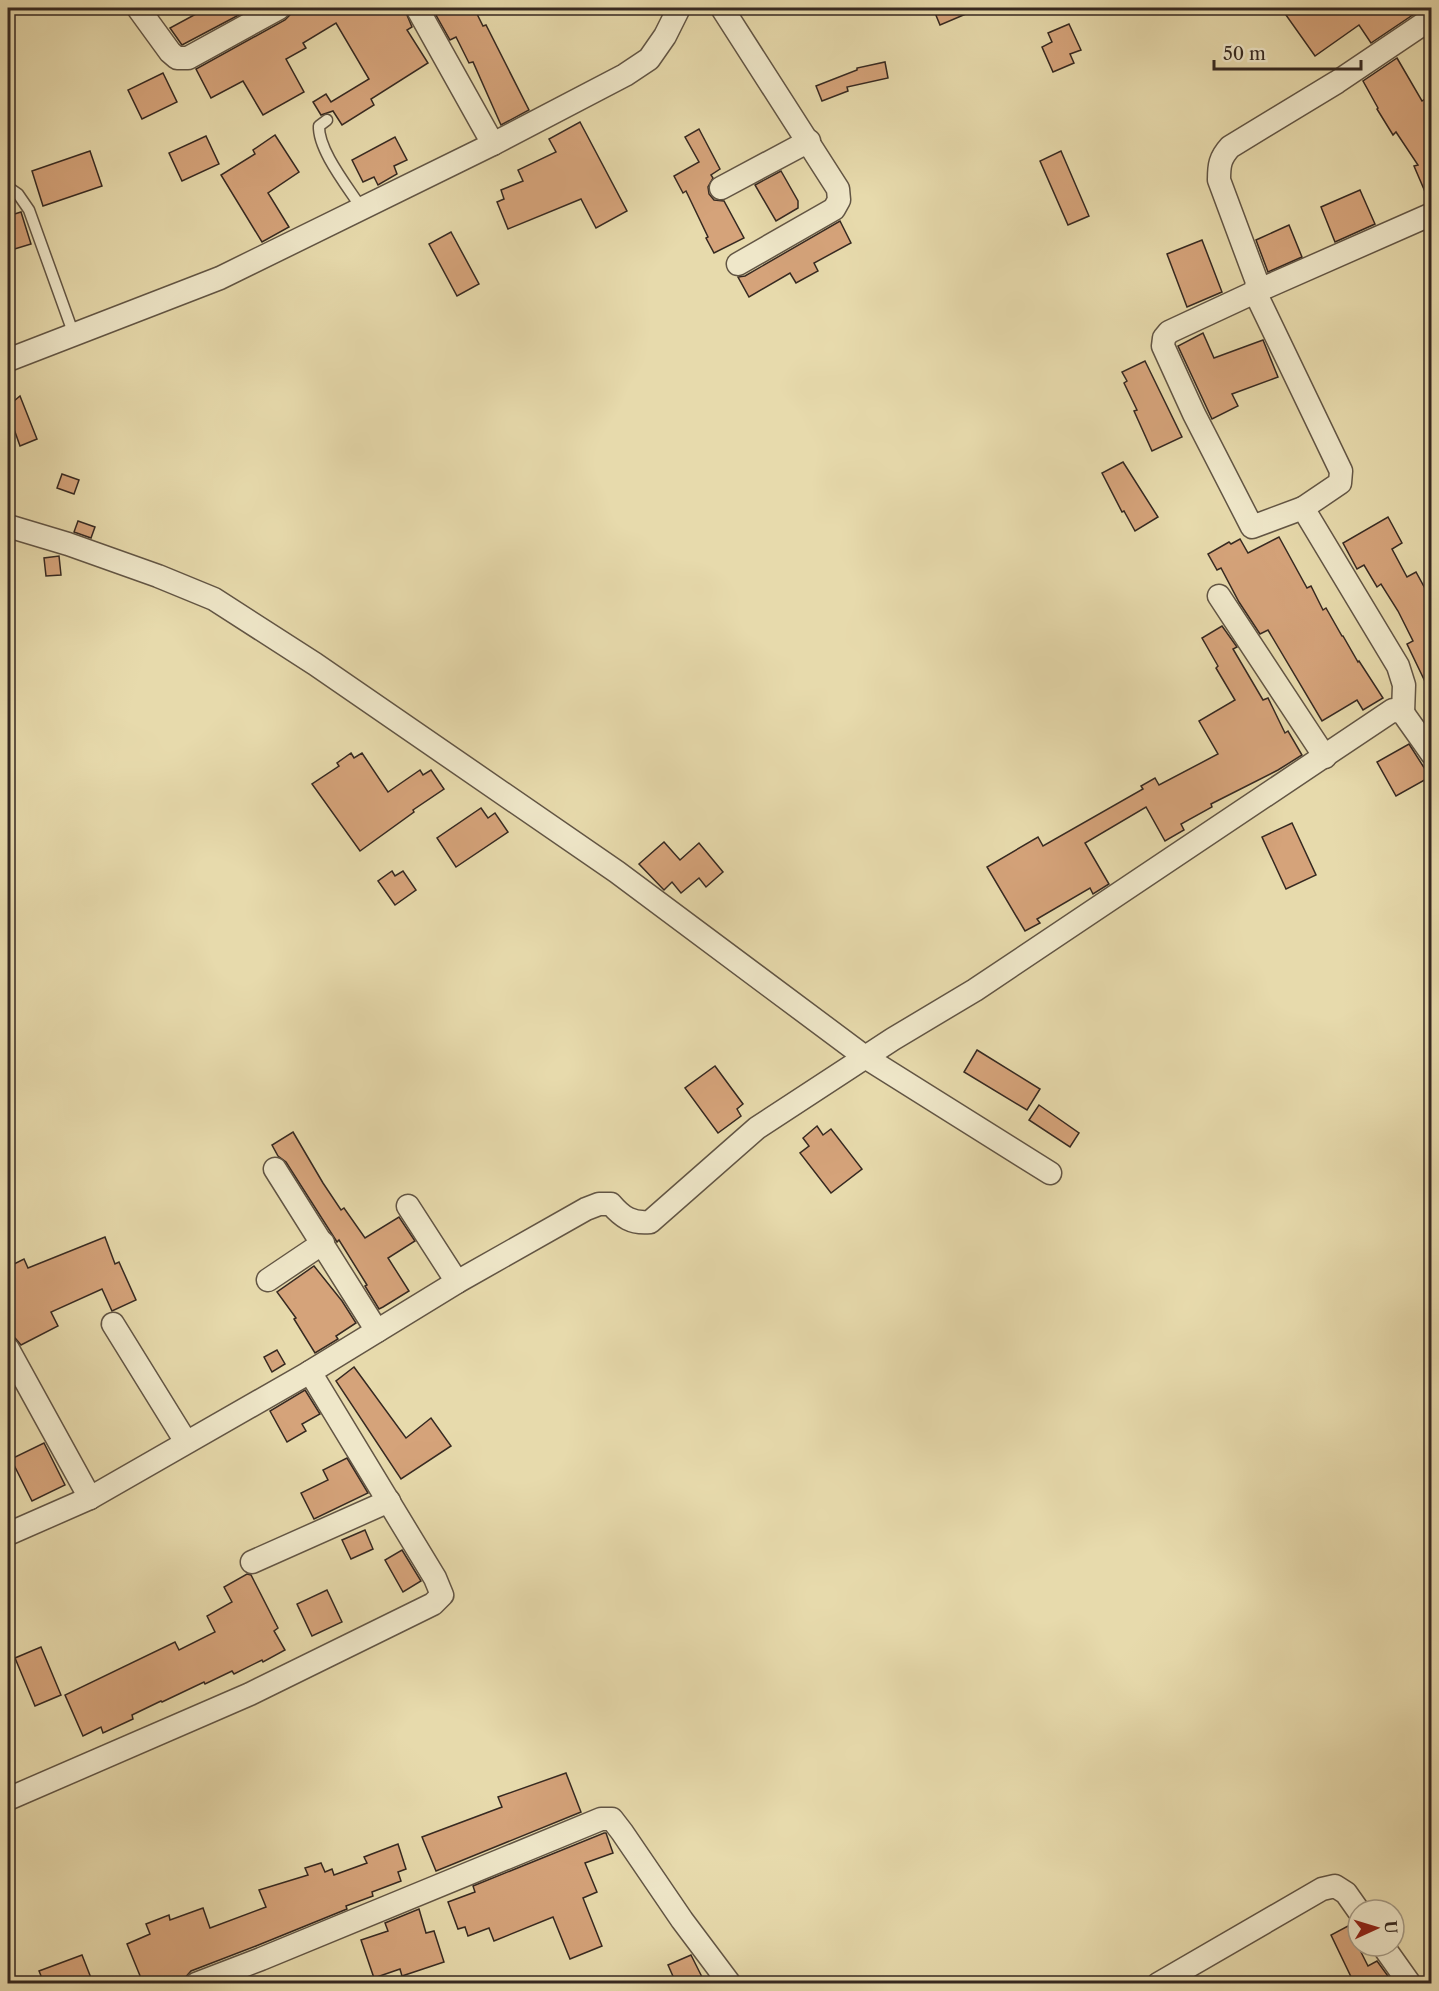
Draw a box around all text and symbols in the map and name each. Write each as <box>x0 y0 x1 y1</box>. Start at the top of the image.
scale bar <box>1214 33 1361 71</box>
text: 50 m <box>1223 43 1266 65</box>
north arrow <box>1346 1898 1406 1958</box>
text: U <box>1381 1920 1401 1934</box>

